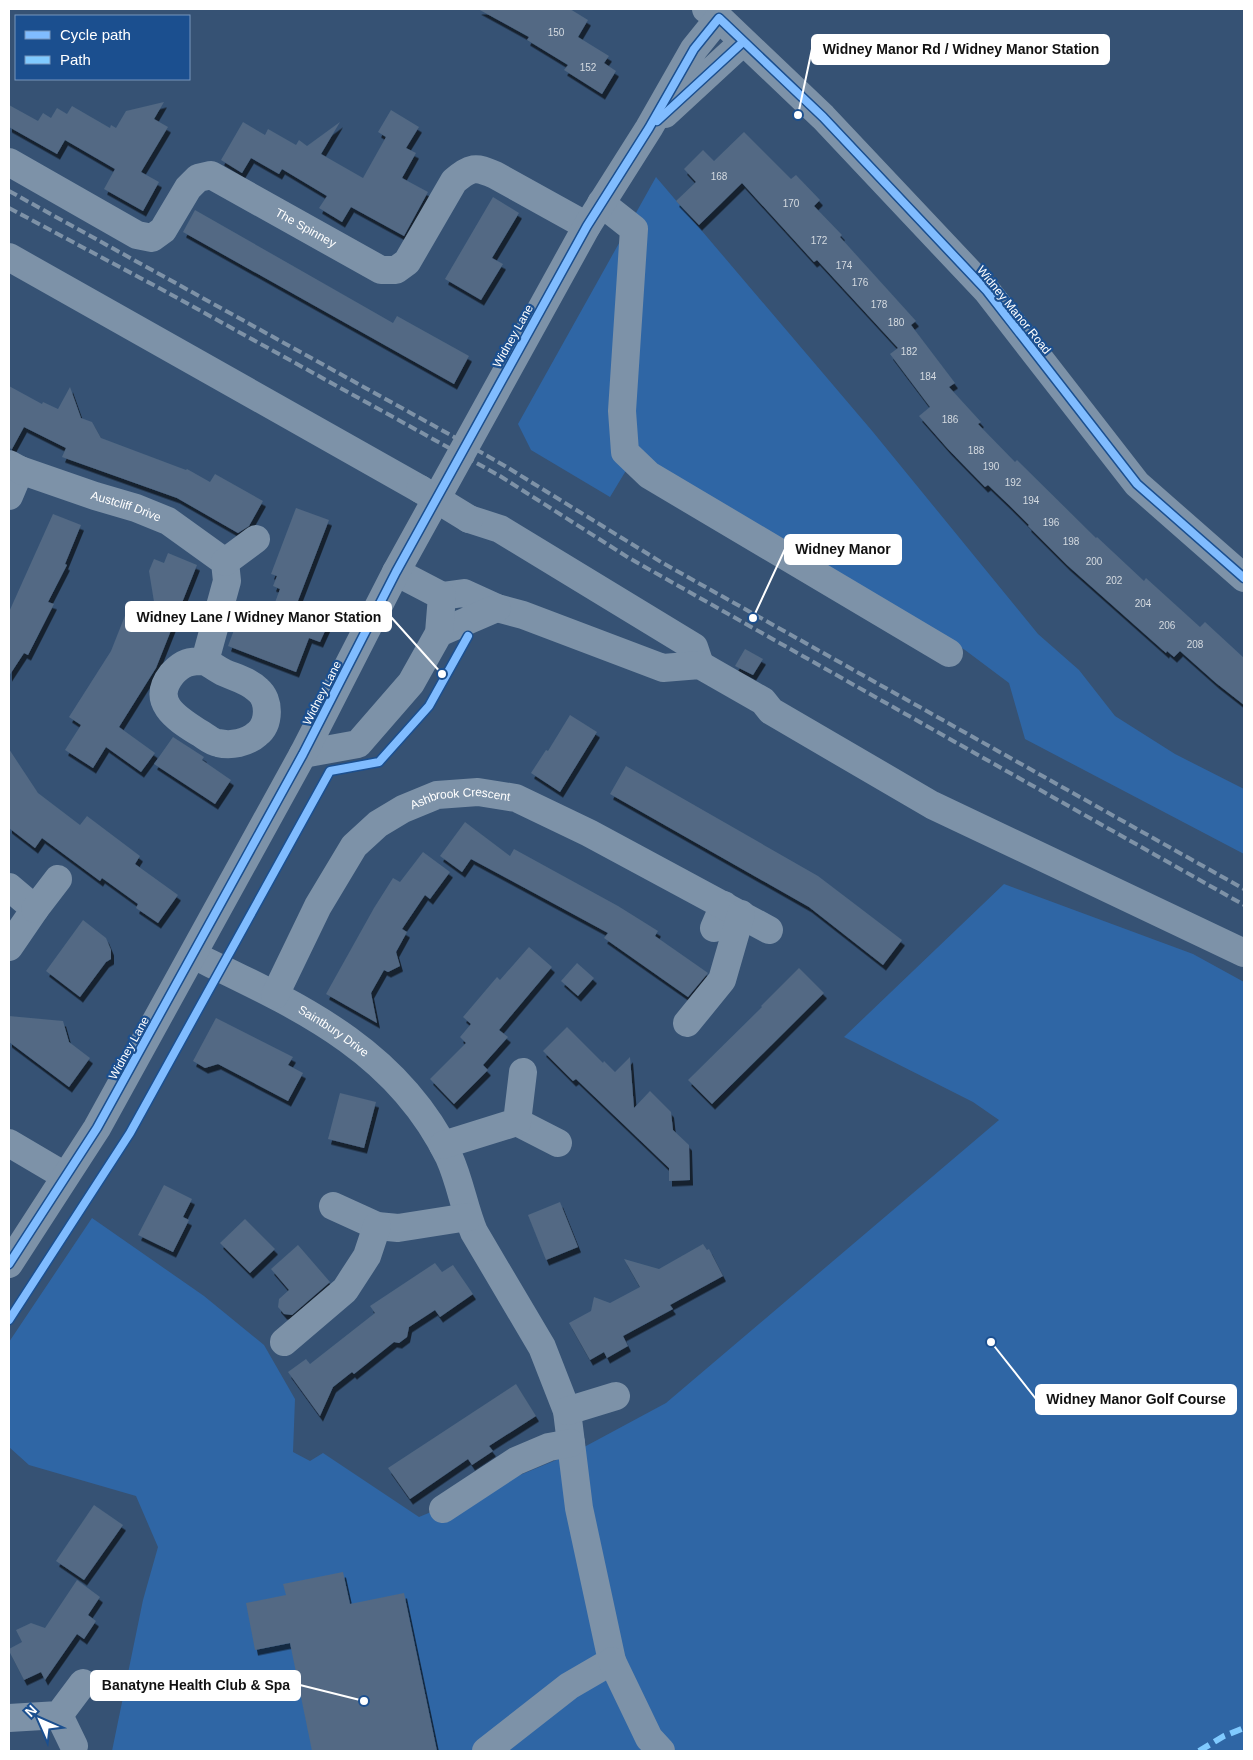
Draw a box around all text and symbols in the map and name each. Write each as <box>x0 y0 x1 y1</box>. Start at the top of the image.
legend <box>15 15 190 80</box>
text: Cycle path <box>60 26 131 43</box>
house number: 150 <box>548 27 565 38</box>
callout: Widney Manor Rd / Widney Manor Station <box>812 35 1109 64</box>
text: Widney Manor Rd / Widney Manor Station <box>823 41 1099 57</box>
text: Path <box>60 51 91 68</box>
house number: 152 <box>580 62 597 73</box>
house number: 168 <box>711 171 728 182</box>
house number: 170 <box>783 198 800 209</box>
street label: The Spinney <box>273 205 338 250</box>
house number: 172 <box>811 235 828 246</box>
house number: 174 <box>836 260 853 271</box>
street label: Widney Manor Road <box>974 263 1054 357</box>
house number: 176 <box>852 277 869 288</box>
house number: 178 <box>871 299 888 310</box>
street label: Widney Lane <box>490 302 536 370</box>
house number: 180 <box>888 317 905 328</box>
house number: 182 <box>901 346 918 357</box>
house number: 184 <box>920 371 937 382</box>
house number: 186 <box>942 414 959 425</box>
house number: 188 <box>968 445 985 456</box>
house number: 190 <box>983 461 1000 472</box>
house number: 192 <box>1005 477 1022 488</box>
street label: Austcliff Drive <box>89 488 163 525</box>
house number: 194 <box>1023 495 1040 506</box>
house number: 196 <box>1043 517 1060 528</box>
callout: Widney Manor <box>785 535 901 564</box>
house number: 198 <box>1063 536 1080 547</box>
text: Widney Manor <box>795 541 891 557</box>
house number: 200 <box>1086 556 1103 567</box>
house number: 202 <box>1106 575 1123 586</box>
house number: 204 <box>1135 598 1152 609</box>
callout: Widney Lane / Widney Manor Station <box>126 602 391 631</box>
text: Widney Lane / Widney Manor Station <box>137 609 381 625</box>
house number: 206 <box>1159 620 1176 631</box>
house number: 208 <box>1187 639 1204 650</box>
street label: Widney Lane <box>300 658 344 727</box>
street label: Ashbrook Crescent <box>408 785 512 812</box>
street label: Saintbury Drive <box>296 1003 372 1060</box>
street label: Widney Lane <box>106 1014 152 1082</box>
callout: Widney Manor Golf Course <box>1036 1385 1236 1414</box>
text: Widney Manor Golf Course <box>1046 1391 1226 1407</box>
callout: Banatyne Health Club & Spa <box>91 1671 300 1700</box>
text: Banatyne Health Club & Spa <box>102 1677 290 1693</box>
north arrow <box>15 1695 65 1745</box>
text: N <box>22 1702 40 1720</box>

